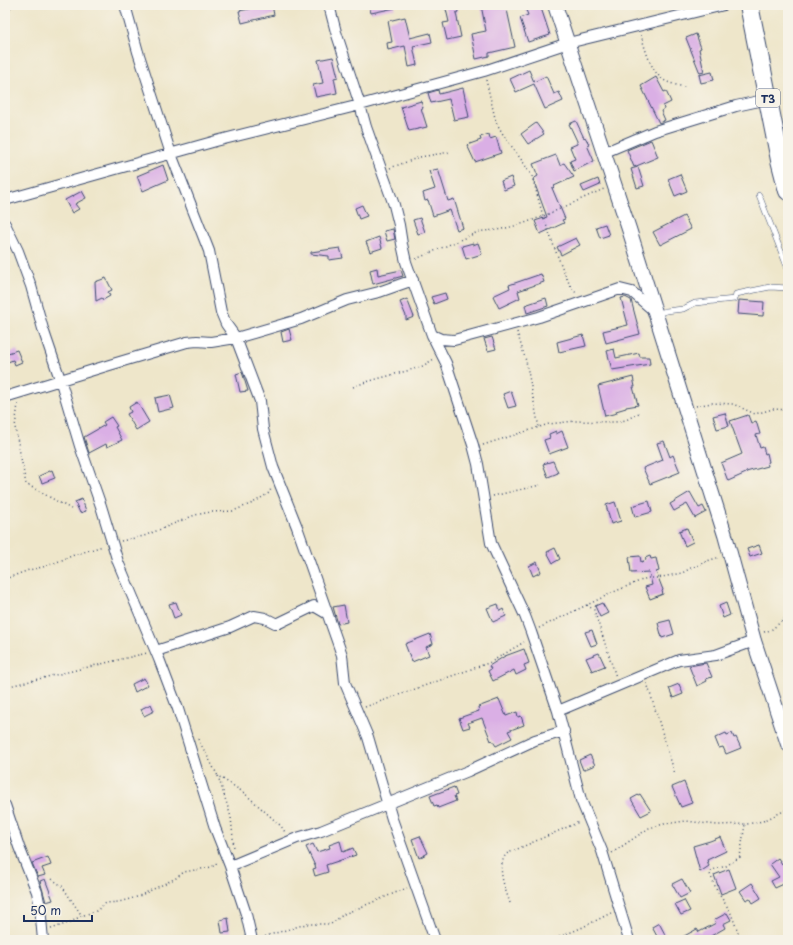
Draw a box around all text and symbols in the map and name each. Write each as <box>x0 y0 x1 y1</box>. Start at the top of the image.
road number: T3 <box>756 89 780 107</box>
scale bar <box>24 897 92 923</box>
text: 50 m <box>30 901 61 919</box>

